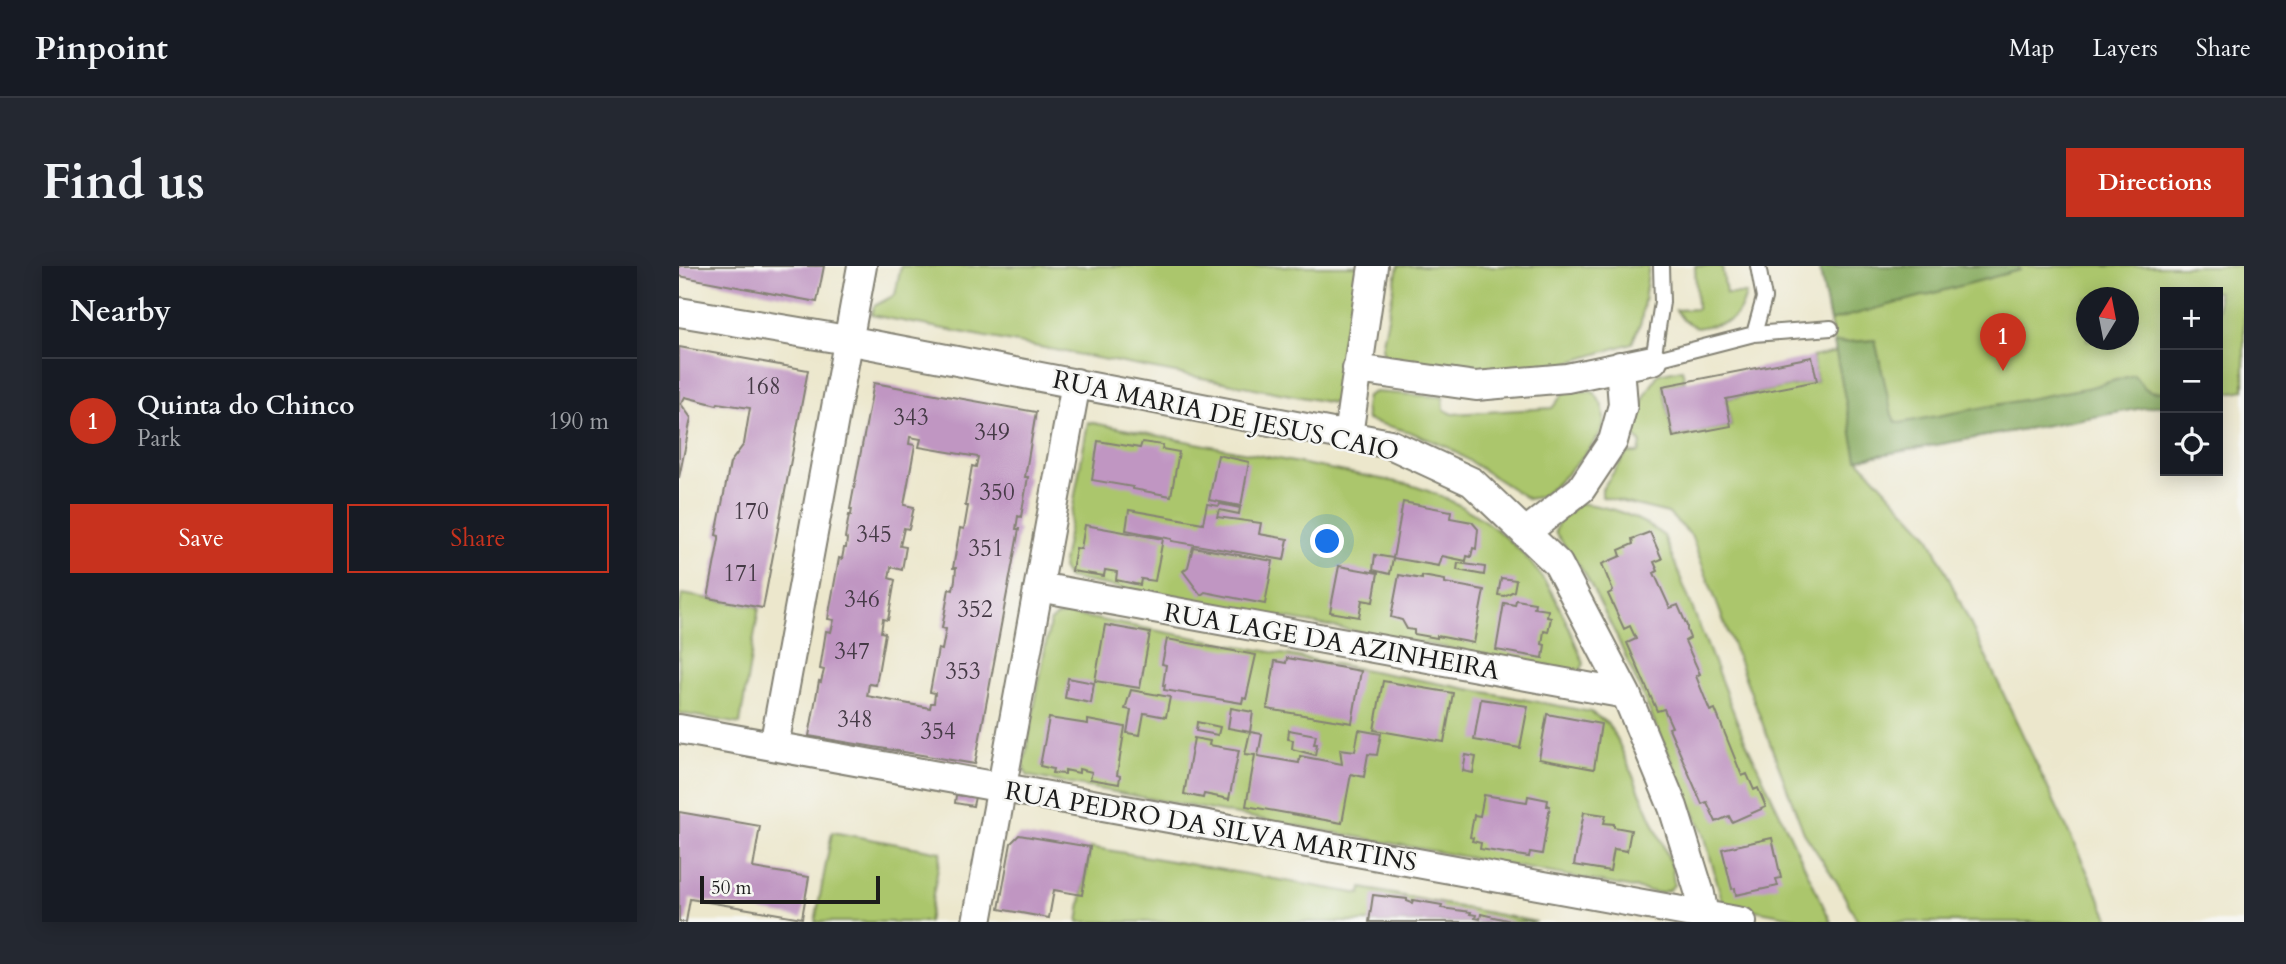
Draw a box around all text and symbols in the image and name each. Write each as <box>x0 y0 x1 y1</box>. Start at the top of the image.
text: Pinpoint <box>35 26 168 71</box>
text: Map <box>2009 32 2055 65</box>
text: Layers <box>2093 32 2158 65</box>
text: Share <box>2196 32 2251 65</box>
button: Directions <box>2066 148 2244 217</box>
text: Find us <box>42 149 205 216</box>
north arrow <box>2076 287 2139 350</box>
map controls <box>2160 287 2223 476</box>
button: + <box>2160 287 2223 350</box>
text: Nearby <box>70 291 171 332</box>
pin: 1 <box>1980 313 2026 371</box>
button: − <box>2160 350 2223 413</box>
street label: RUA MARIA DE JESUS CAIO <box>1050 362 1402 469</box>
house number: 168 <box>745 371 781 402</box>
text: Quinta do Chinco <box>137 388 355 423</box>
house number: 343 <box>893 402 929 433</box>
text: 1 <box>87 406 99 437</box>
text: 190 m <box>548 406 609 437</box>
button: locate <box>2160 413 2223 476</box>
house number: 349 <box>974 417 1010 448</box>
text: Park <box>137 423 181 454</box>
house number: 350 <box>979 477 1015 508</box>
house number: 170 <box>733 496 769 527</box>
button: Save <box>70 504 333 573</box>
button: Share <box>347 504 609 573</box>
house number: 345 <box>856 519 892 550</box>
your location <box>1310 524 1344 558</box>
house number: 351 <box>968 533 1004 564</box>
house number: 171 <box>723 558 759 589</box>
house number: 346 <box>844 584 880 615</box>
house number: 352 <box>957 594 993 625</box>
street label: RUA LAGE DA AZINHEIRA <box>1161 595 1503 688</box>
house number: 347 <box>834 636 870 667</box>
house number: 353 <box>945 656 981 687</box>
house number: 348 <box>837 704 873 735</box>
house number: 354 <box>920 716 956 747</box>
street label: RUA PEDRO DA SILVA MARTINS <box>1002 773 1420 880</box>
scale bar <box>700 873 880 905</box>
text: 50 m <box>711 875 752 901</box>

